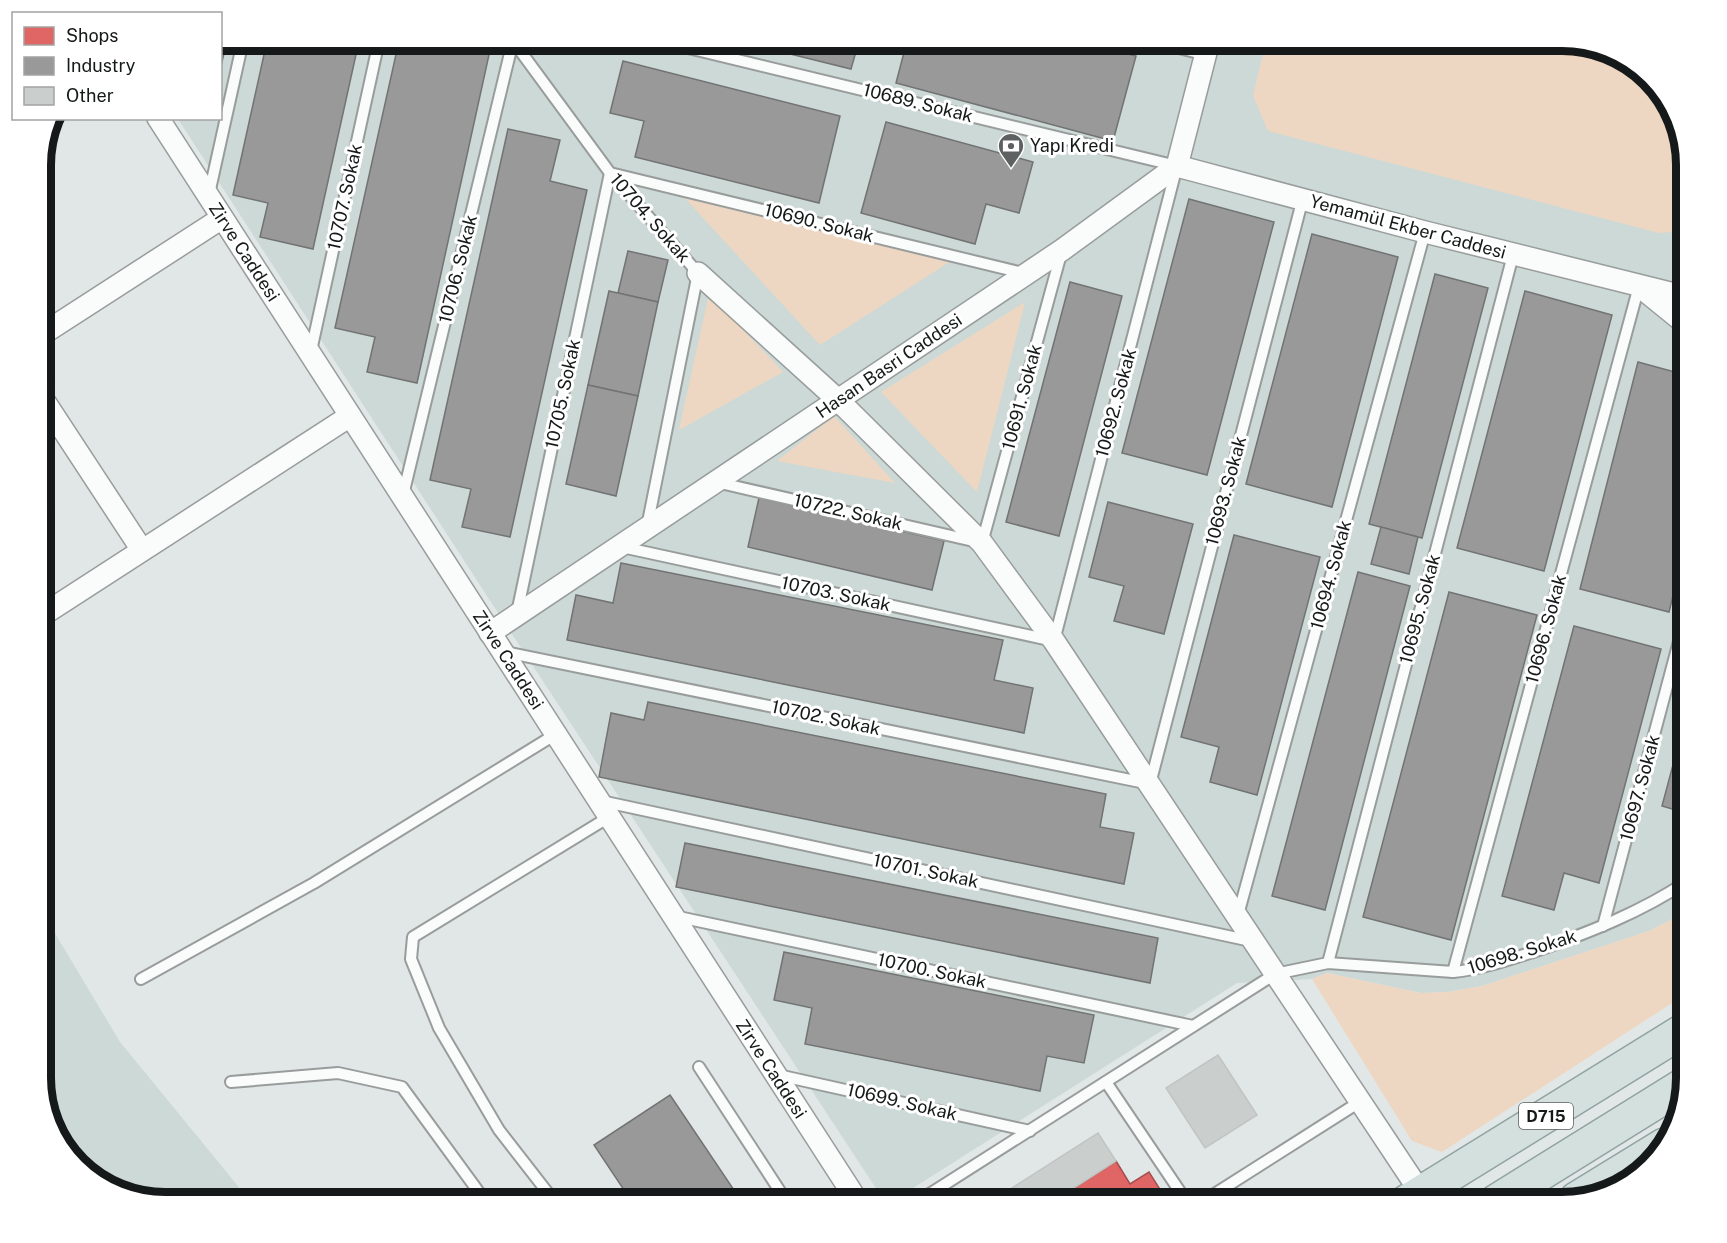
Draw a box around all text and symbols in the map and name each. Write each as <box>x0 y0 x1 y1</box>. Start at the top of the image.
legend <box>12 12 222 120</box>
text: Shops <box>66 25 118 46</box>
text: Industry <box>66 55 136 76</box>
street label: 10689. Sokak <box>861 79 975 126</box>
text: Other <box>66 85 114 106</box>
bank icon: Yapı Kredi <box>996 131 1026 169</box>
place label: Yapı Kredi <box>1030 135 1114 156</box>
street label: 10707. Sokak <box>323 142 366 252</box>
street label: 10704. Sokak <box>606 169 695 267</box>
street label: Yemamül Ekber Caddesi <box>1308 190 1509 263</box>
street label: Zirve Caddesi <box>205 198 284 305</box>
street label: 10690. Sokak <box>762 199 876 246</box>
street label: 10706. Sokak <box>434 212 481 325</box>
street label: Hasan Basri Caddesi <box>812 309 966 422</box>
street label: 10705. Sokak <box>541 337 584 451</box>
street label: 10691. Sokak <box>997 342 1046 452</box>
street label: 10692. Sokak <box>1091 346 1140 460</box>
street label: 10693. Sokak <box>1201 434 1250 548</box>
street label: 10722. Sokak <box>792 489 904 534</box>
street label: 10694. Sokak <box>1306 518 1355 632</box>
street label: 10695. Sokak <box>1395 552 1444 666</box>
street label: 10703. Sokak <box>780 572 893 615</box>
street label: 10696. Sokak <box>1521 572 1570 686</box>
street label: Zirve Caddesi <box>469 606 548 713</box>
street label: 10702. Sokak <box>770 696 882 739</box>
street label: 10697. Sokak <box>1615 732 1664 843</box>
street label: 10701. Sokak <box>871 849 981 892</box>
street label: 10698. Sokak <box>1465 925 1579 978</box>
street label: 10700. Sokak <box>876 949 989 992</box>
street label: Zirve Caddesi <box>732 1015 811 1122</box>
street label: 10699. Sokak <box>845 1079 959 1124</box>
road number: D715 <box>1519 1103 1573 1129</box>

